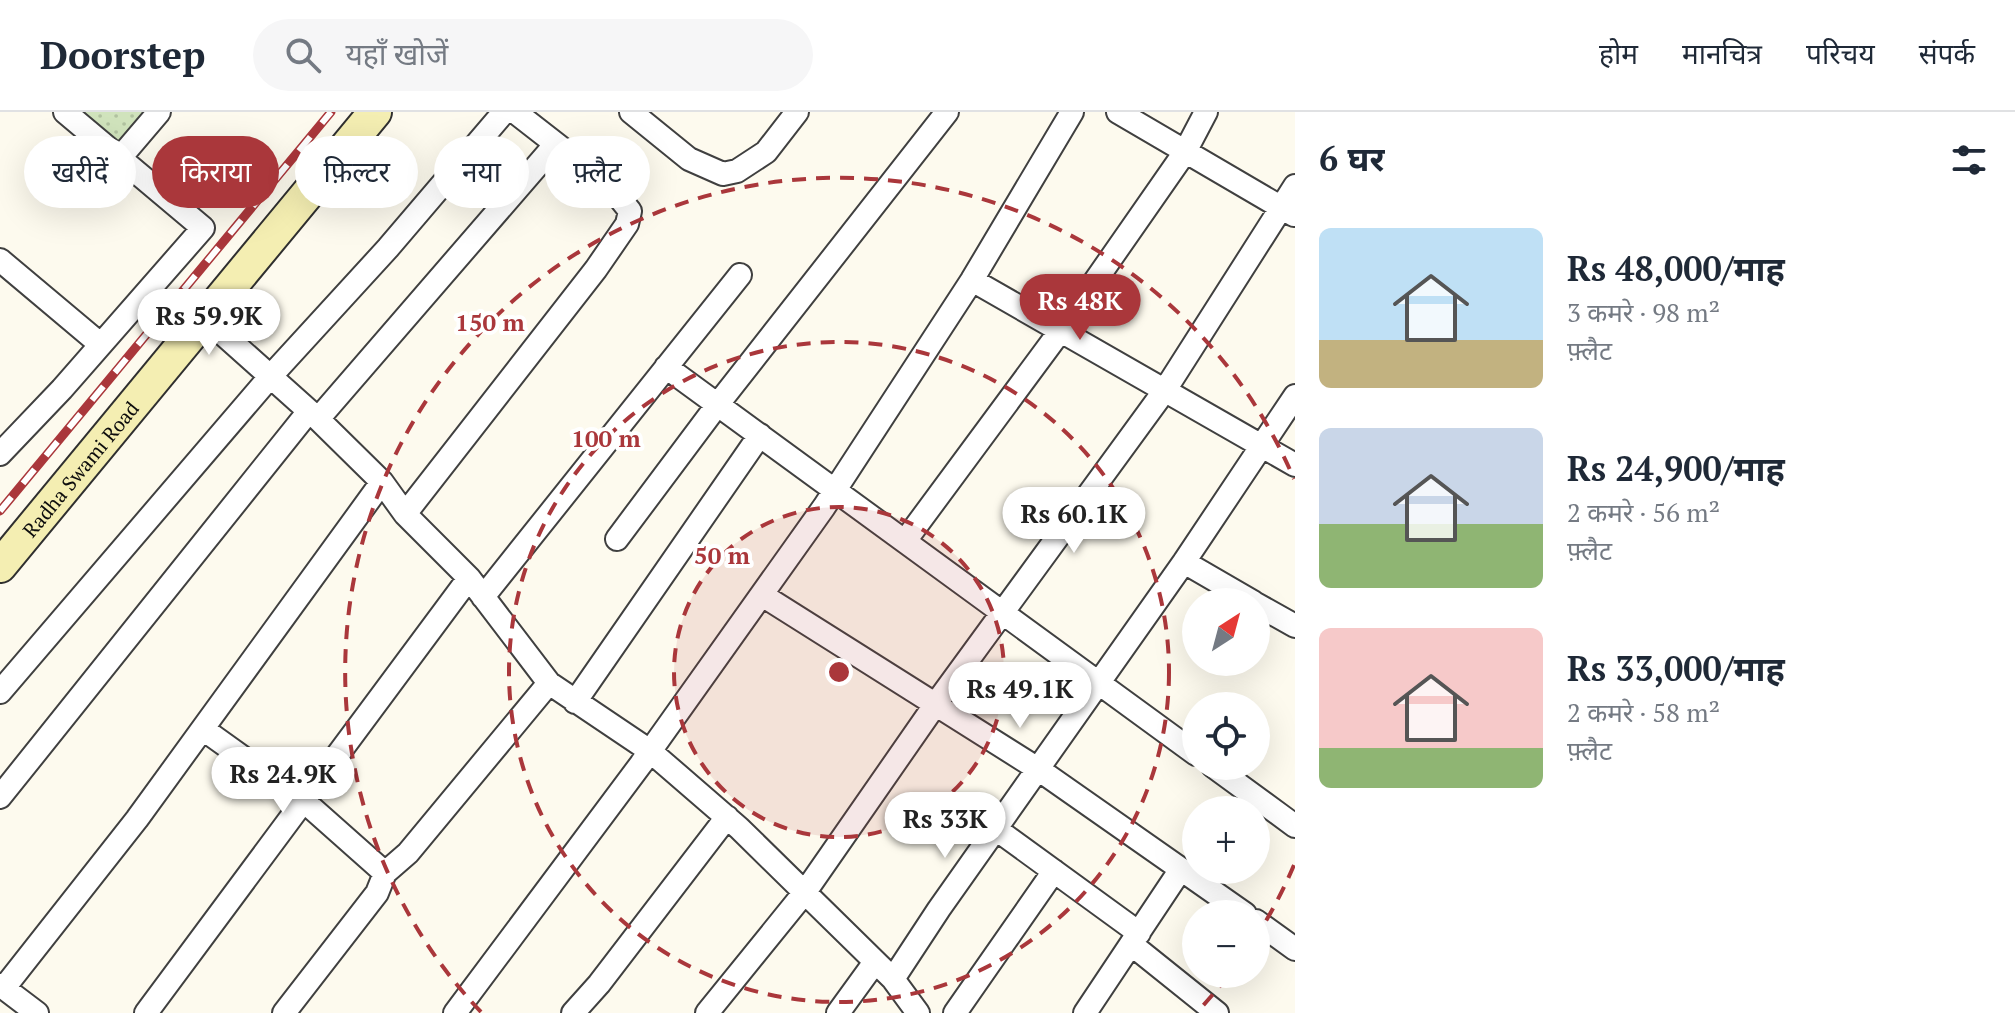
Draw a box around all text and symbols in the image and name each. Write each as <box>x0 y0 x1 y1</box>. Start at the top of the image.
search box <box>253 19 813 91</box>
text: Doorstep <box>40 30 205 80</box>
icon: search <box>281 33 325 77</box>
text: यहाँ खोजें <box>345 34 448 74</box>
text: होम <box>1599 35 1638 72</box>
text: मानचित्र <box>1682 35 1762 72</box>
text: परिचय <box>1806 35 1875 72</box>
text: संपर्क <box>1919 35 1975 72</box>
chip: खरीदें <box>24 136 136 208</box>
chip: किराया <box>152 136 279 208</box>
chip: फ़िल्टर <box>295 136 418 208</box>
chip: नया <box>434 136 529 208</box>
chip: फ़्लैट <box>545 136 650 208</box>
text: 6 घर <box>1319 136 1384 181</box>
icon: filters <box>1947 138 1991 182</box>
text: Rs 48,000/माह <box>1567 246 1785 291</box>
icon: home <box>1383 260 1479 356</box>
pin: Rs 48K <box>1015 274 1145 342</box>
text: Rs 48K <box>1038 283 1122 317</box>
pin: Rs 59.9K <box>126 289 292 357</box>
text: 3 कमरे · 98 m² <box>1567 295 1720 329</box>
text: Rs 59.9K <box>155 298 263 332</box>
text: 150 m <box>455 306 525 338</box>
text: फ़्लैट <box>1567 333 1612 367</box>
street label: Radha Swami Road <box>16 395 144 543</box>
text: 100 m <box>571 422 641 454</box>
text: Rs 24,900/माह <box>1567 446 1785 491</box>
icon: home <box>1383 460 1479 556</box>
pin: Rs 60.1K <box>991 487 1157 555</box>
text: 2 कमरे · 56 m² <box>1567 495 1720 529</box>
text: Rs 60.1K <box>1020 496 1128 530</box>
text: फ़्लैट <box>1567 533 1612 567</box>
text: 50 m <box>694 539 750 571</box>
north arrow <box>1182 588 1270 676</box>
map controls <box>1182 588 1270 988</box>
text: Rs 33,000/माह <box>1567 646 1785 691</box>
centre of rings <box>825 658 853 686</box>
icon: home <box>1383 660 1479 756</box>
pin: Rs 49.1K <box>937 662 1103 730</box>
text: Rs 49.1K <box>966 671 1074 705</box>
button: locate <box>1182 692 1270 780</box>
text: 2 कमरे · 58 m² <box>1567 695 1720 729</box>
text: फ़्लैट <box>1567 733 1612 767</box>
pin: Rs 24.9K <box>200 747 366 815</box>
text: Rs 24.9K <box>229 756 337 790</box>
pin: Rs 33K <box>880 792 1010 860</box>
button: + <box>1182 796 1270 884</box>
text: Rs 33K <box>903 801 987 835</box>
button: − <box>1182 900 1270 988</box>

